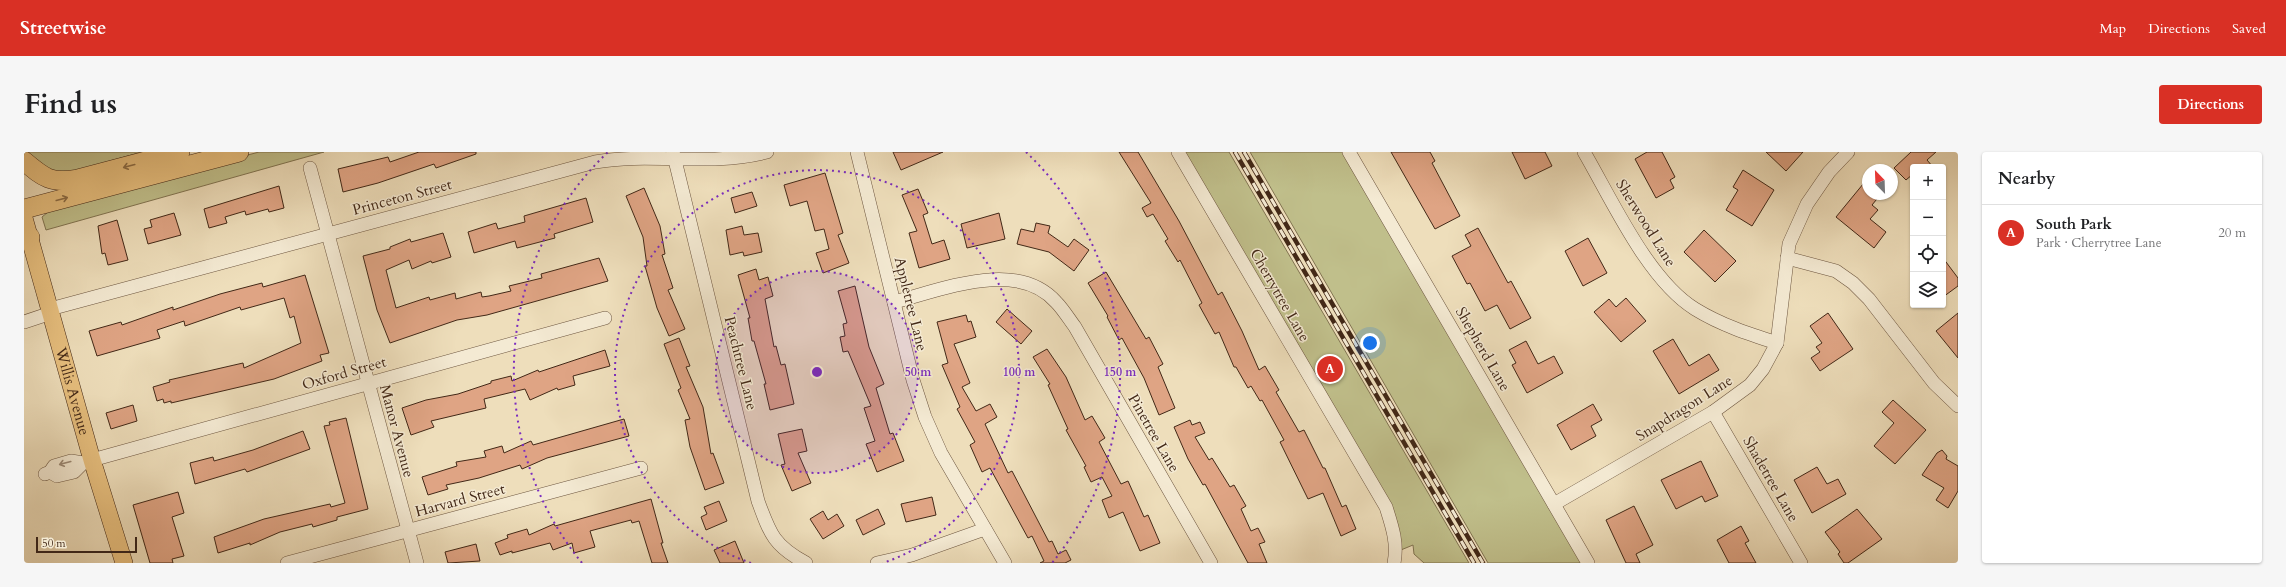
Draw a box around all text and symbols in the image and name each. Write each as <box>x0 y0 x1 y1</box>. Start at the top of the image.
text: Streetwise <box>20 15 107 41</box>
text: Map <box>2100 19 2126 38</box>
text: Directions <box>2148 19 2210 38</box>
text: Saved <box>2232 19 2266 38</box>
text: Find us <box>24 85 117 123</box>
button: Directions <box>2159 85 2262 124</box>
one-way arrow <box>122 163 135 170</box>
north arrow <box>1862 164 1898 200</box>
map controls <box>1910 164 1946 308</box>
button: + <box>1910 164 1946 200</box>
text: Nearby <box>1998 167 2055 190</box>
street label: Princeton Street <box>350 174 454 220</box>
street label: Sherwood Lane <box>1611 176 1681 271</box>
one-way arrow <box>55 195 68 202</box>
button: − <box>1910 200 1946 236</box>
text: South Park <box>2036 214 2112 234</box>
text: A <box>2006 224 2016 242</box>
text: 20 m <box>2218 224 2246 242</box>
text: Park · Cherrytree Lane <box>2036 234 2162 252</box>
button: locate <box>1910 236 1946 272</box>
street label: Cherrytree Lane <box>1245 245 1315 345</box>
street label: Appletree Lane <box>890 255 932 353</box>
button: layers <box>1910 272 1946 308</box>
street label: Shepherd Lane <box>1451 303 1515 395</box>
street label: Peachtree Lane <box>720 314 762 412</box>
your location <box>1360 333 1380 353</box>
street label: Willis Avenue <box>51 344 95 438</box>
street label: Oxford Street <box>300 351 389 395</box>
pin: A <box>1317 354 1343 384</box>
text: 50 m <box>905 364 932 380</box>
text: 100 m <box>1003 364 1036 380</box>
text: 150 m <box>1104 364 1137 380</box>
centre of rings <box>810 365 824 379</box>
street label: Snapdragon Lane <box>1632 370 1736 446</box>
street label: Manor Avenue <box>375 382 419 480</box>
street label: Pinetree Lane <box>1124 390 1185 476</box>
street label: Shadetree Lane <box>1738 433 1804 526</box>
one-way arrow <box>58 459 71 467</box>
street label: Harvard Street <box>413 478 507 522</box>
scale bar <box>36 535 137 554</box>
text: 50 m <box>42 536 66 551</box>

